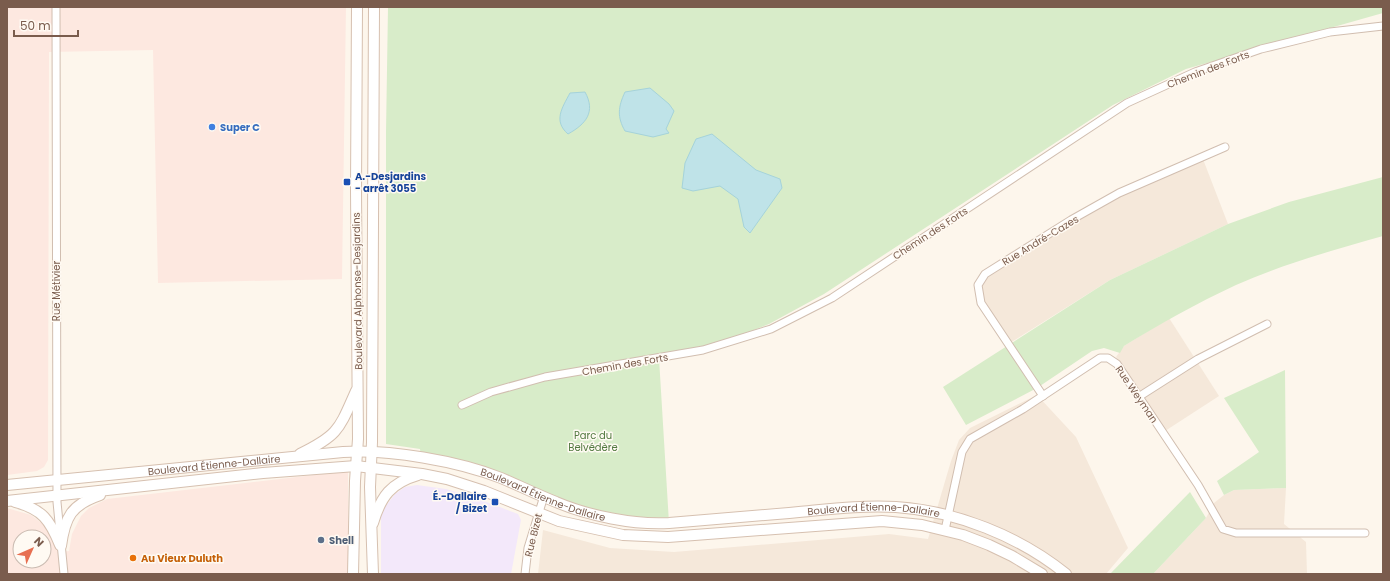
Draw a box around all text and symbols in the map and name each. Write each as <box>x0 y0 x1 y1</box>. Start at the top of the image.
scale bar <box>14 12 78 38</box>
text: 50 m <box>20 17 51 34</box>
street label: Chemin des Forts <box>1165 47 1251 92</box>
place label: Super C <box>220 120 260 135</box>
marker: Super C <box>207 122 217 132</box>
place label: A.-Desjardins - arrêt 3055 <box>355 169 426 196</box>
marker: A.-Desjardins - arrêt 3055 <box>342 177 352 187</box>
street label: Chemin des Forts <box>890 203 971 263</box>
street label: Boulevard Alphonse-Desjardins <box>349 212 366 370</box>
street label: Rue André-Cazes <box>999 212 1081 269</box>
street label: Rue Métivier <box>49 261 64 321</box>
street label: Chemin des Forts <box>581 350 669 379</box>
street label: Rue Weyman <box>1112 363 1161 426</box>
park label: Parc du Belvédère <box>568 428 618 455</box>
street label: Boulevard Étienne-Dallaire <box>147 451 281 479</box>
street label: Boulevard Étienne-Dallaire <box>478 464 607 525</box>
place label: É.-Dallaire / Bizet <box>433 489 487 516</box>
marker: É.-Dallaire / Bizet <box>490 497 500 507</box>
street label: Boulevard Étienne-Dallaire <box>807 499 941 521</box>
street label: Rue Bizet <box>521 511 546 558</box>
north arrow <box>12 529 52 569</box>
text: N <box>30 533 48 551</box>
place label: Shell <box>329 533 354 548</box>
marker: Shell <box>316 535 326 545</box>
place label: Au Vieux Duluth <box>141 551 223 566</box>
marker: Au Vieux Duluth <box>128 553 138 563</box>

